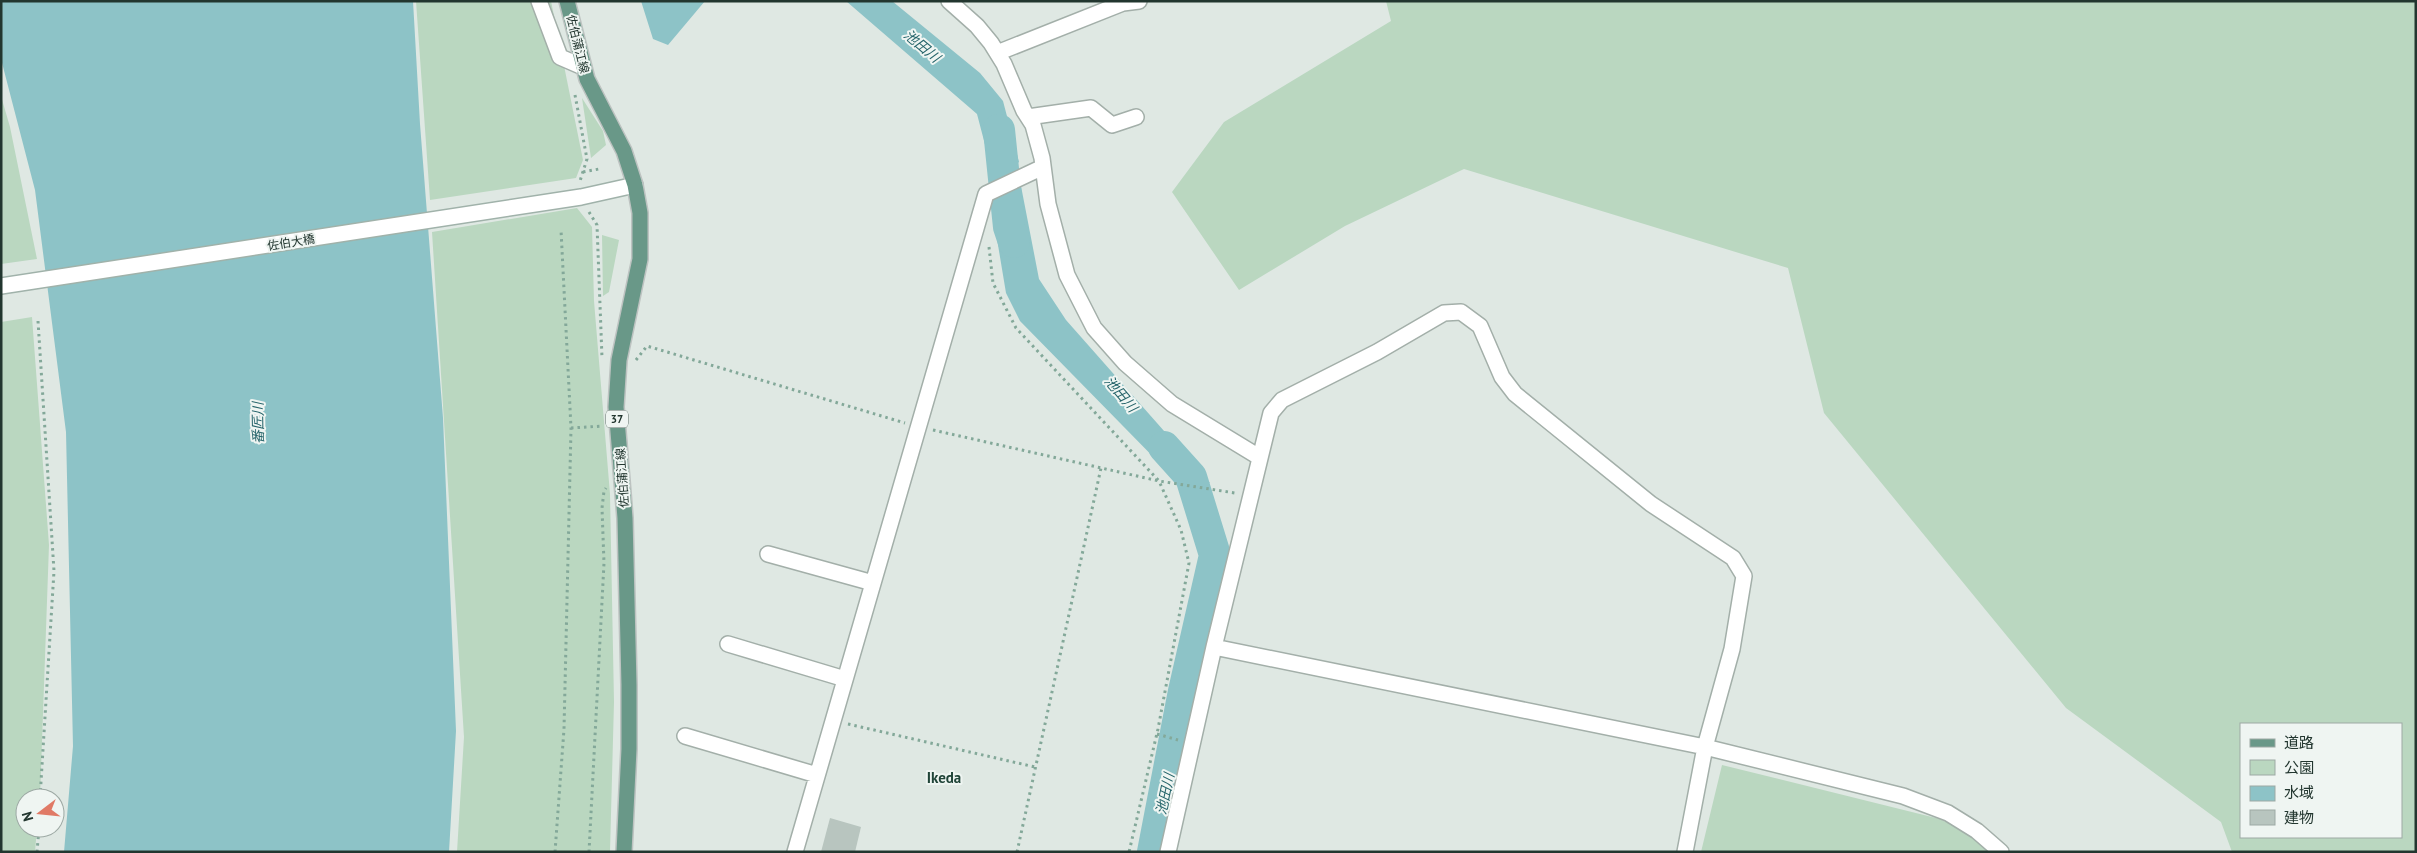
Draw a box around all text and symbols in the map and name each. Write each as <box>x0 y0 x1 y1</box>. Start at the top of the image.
street label: 佐伯蒲江線 <box>563 13 593 75</box>
water label: 池田川 <box>900 26 945 68</box>
street label: 佐伯大橋 <box>266 231 316 253</box>
water label: 池田川 <box>1101 372 1143 417</box>
water label: 番匠川 <box>249 400 267 444</box>
road number: 37 <box>606 410 628 428</box>
street label: 佐伯蒲江線 <box>612 448 632 508</box>
legend <box>2240 723 2402 838</box>
text: 道路 <box>2284 733 2314 752</box>
text: 公園 <box>2284 758 2314 777</box>
district label: Ikeda <box>927 768 961 787</box>
water label: 池田川 <box>1152 770 1179 816</box>
text: 水域 <box>2284 783 2314 802</box>
north arrow <box>15 788 65 838</box>
text: 建物 <box>2284 808 2314 827</box>
text: N <box>18 810 37 823</box>

